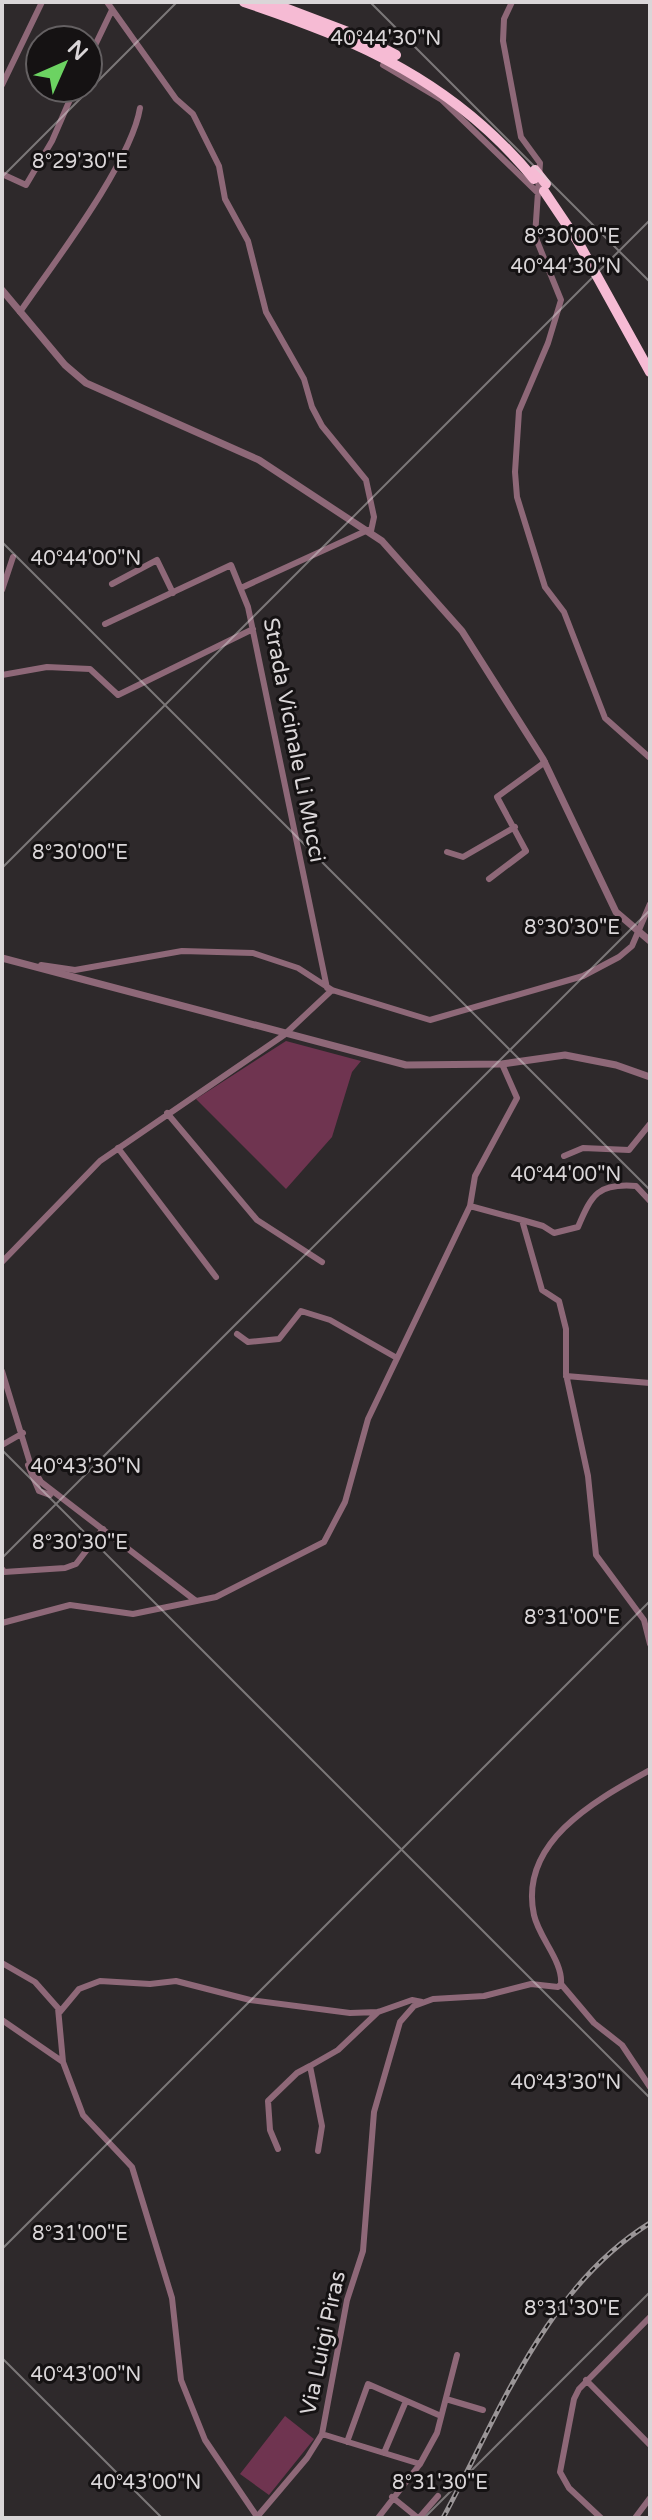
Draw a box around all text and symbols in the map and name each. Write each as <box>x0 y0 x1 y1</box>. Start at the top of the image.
north arrow <box>24 24 104 104</box>
text: 40°44'30"N <box>331 27 441 51</box>
text: N <box>62 35 93 66</box>
text: 8°29'30"E <box>32 150 128 174</box>
text: 8°30'00"E <box>524 225 620 249</box>
text: 40°44'30"N <box>511 255 621 279</box>
text: 40°44'00"N <box>31 547 141 571</box>
street label: Strada Vicinale Li Mucci <box>258 616 330 864</box>
text: 8°30'00"E <box>32 841 128 865</box>
text: 8°30'30"E <box>524 916 620 940</box>
text: 40°44'00"N <box>511 1163 621 1187</box>
text: 40°43'30"N <box>31 1455 141 1479</box>
text: 8°30'30"E <box>32 1531 128 1555</box>
text: 8°31'00"E <box>524 1606 620 1630</box>
text: 40°43'30"N <box>511 2071 621 2095</box>
text: 8°31'00"E <box>32 2222 128 2246</box>
street label: Via Luigi Piras <box>295 2269 351 2417</box>
text: 8°31'30"E <box>524 2297 620 2321</box>
text: 40°43'00"N <box>31 2363 141 2387</box>
text: 40°43'00"N <box>91 2471 201 2495</box>
text: 8°31'30"E <box>392 2471 488 2495</box>

